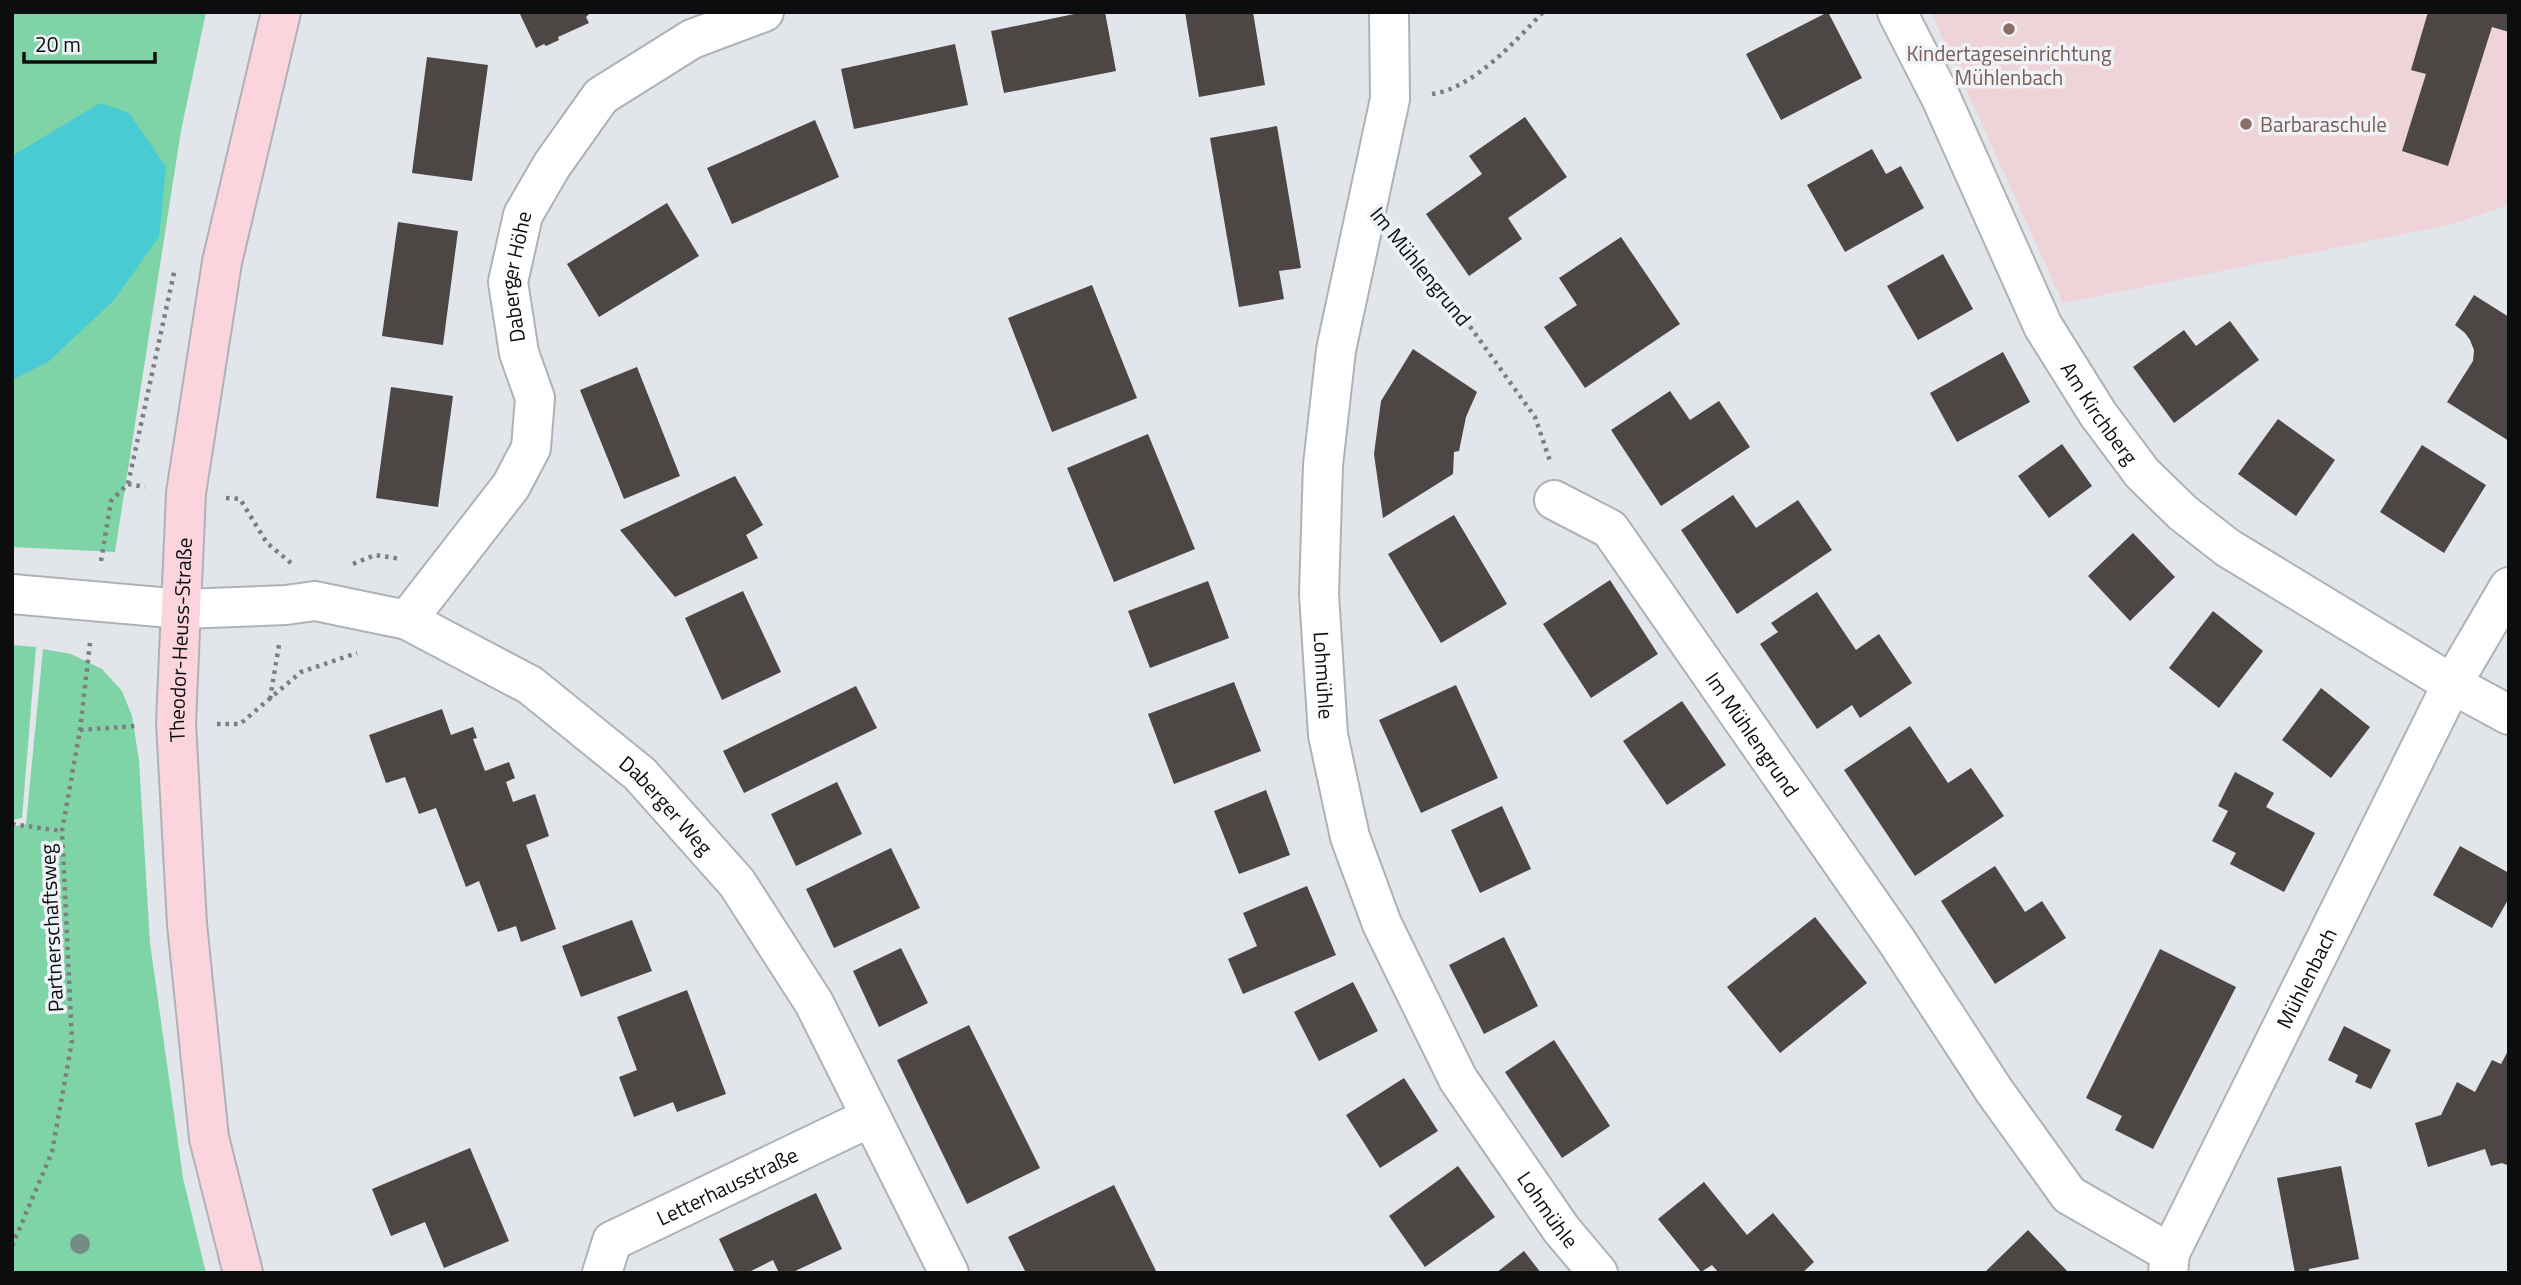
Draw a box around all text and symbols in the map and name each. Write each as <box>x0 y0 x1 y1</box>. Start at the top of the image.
scale bar <box>24 21 156 65</box>
marker: Kindertageseinrichtung Mühlenbach <box>2001 21 2017 37</box>
text: 20 m <box>35 28 81 60</box>
place label: Kindertageseinrichtung Mühlenbach <box>1906 37 2112 93</box>
place label: Barbaraschule <box>2260 108 2387 140</box>
marker: Barbaraschule <box>2238 116 2254 132</box>
street label: Im Mühlengrund <box>1363 199 1479 333</box>
street label: Daberger Höhe <box>492 208 539 345</box>
street label: Am Kirchberg <box>2053 355 2146 471</box>
street label: Theodor-Heuss-Straße <box>160 537 200 743</box>
street label: Lohmühle <box>1305 630 1343 720</box>
street label: Im Mühlengrund <box>1698 665 1808 803</box>
street label: Daberger Weg <box>612 747 721 862</box>
street label: Partnerschaftsweg <box>31 843 71 1013</box>
street label: Mühlenbach <box>2268 922 2345 1034</box>
street label: Letterhausstraße <box>651 1138 803 1234</box>
street label: Lohmühle <box>1510 1164 1586 1255</box>

